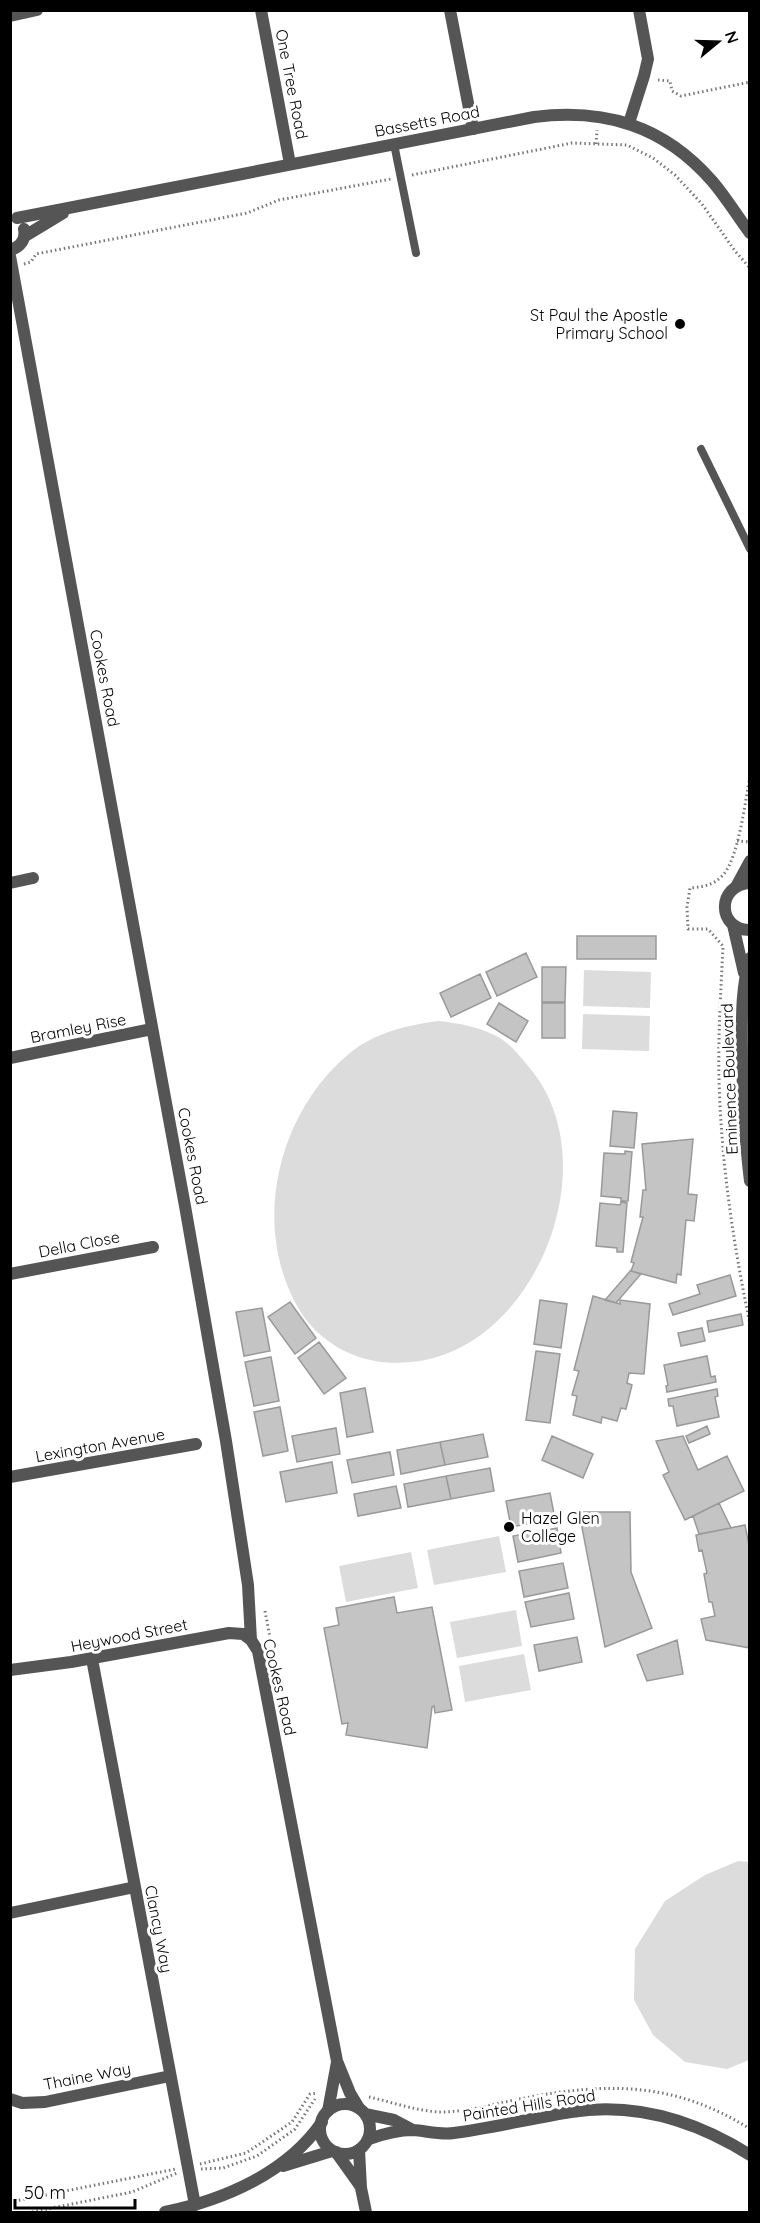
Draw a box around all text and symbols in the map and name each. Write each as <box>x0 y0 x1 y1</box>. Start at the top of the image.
north arrow <box>688 12 748 72</box>
street label: One Tree Road <box>272 27 312 141</box>
text: N <box>721 28 744 46</box>
street label: Bassetts Road <box>373 101 481 141</box>
place label: St Paul the Apostle Primary School <box>530 305 668 343</box>
marker: St Paul the Apostle Primary School <box>673 317 687 331</box>
street label: Cookes Road <box>86 628 124 728</box>
street label: Eminence Boulevard <box>716 1003 742 1155</box>
street label: Bramley Rise <box>28 1009 128 1047</box>
street label: Cookes Road <box>174 1106 212 1206</box>
street label: Della Close <box>37 1226 121 1262</box>
street label: Lexington Avenue <box>34 1424 166 1466</box>
place label: Hazel Glen College <box>521 1508 600 1546</box>
marker: Hazel Glen College <box>502 1520 516 1534</box>
street label: Heywood Street <box>69 1614 189 1656</box>
street label: Cookes Road <box>259 1637 301 1737</box>
street label: Clancy Way <box>141 1883 177 1975</box>
street label: Thaine Way <box>42 2058 132 2094</box>
street label: Painted Hills Road <box>461 2085 597 2125</box>
scale bar <box>15 2172 135 2210</box>
text: 50 m <box>24 2181 66 2204</box>

